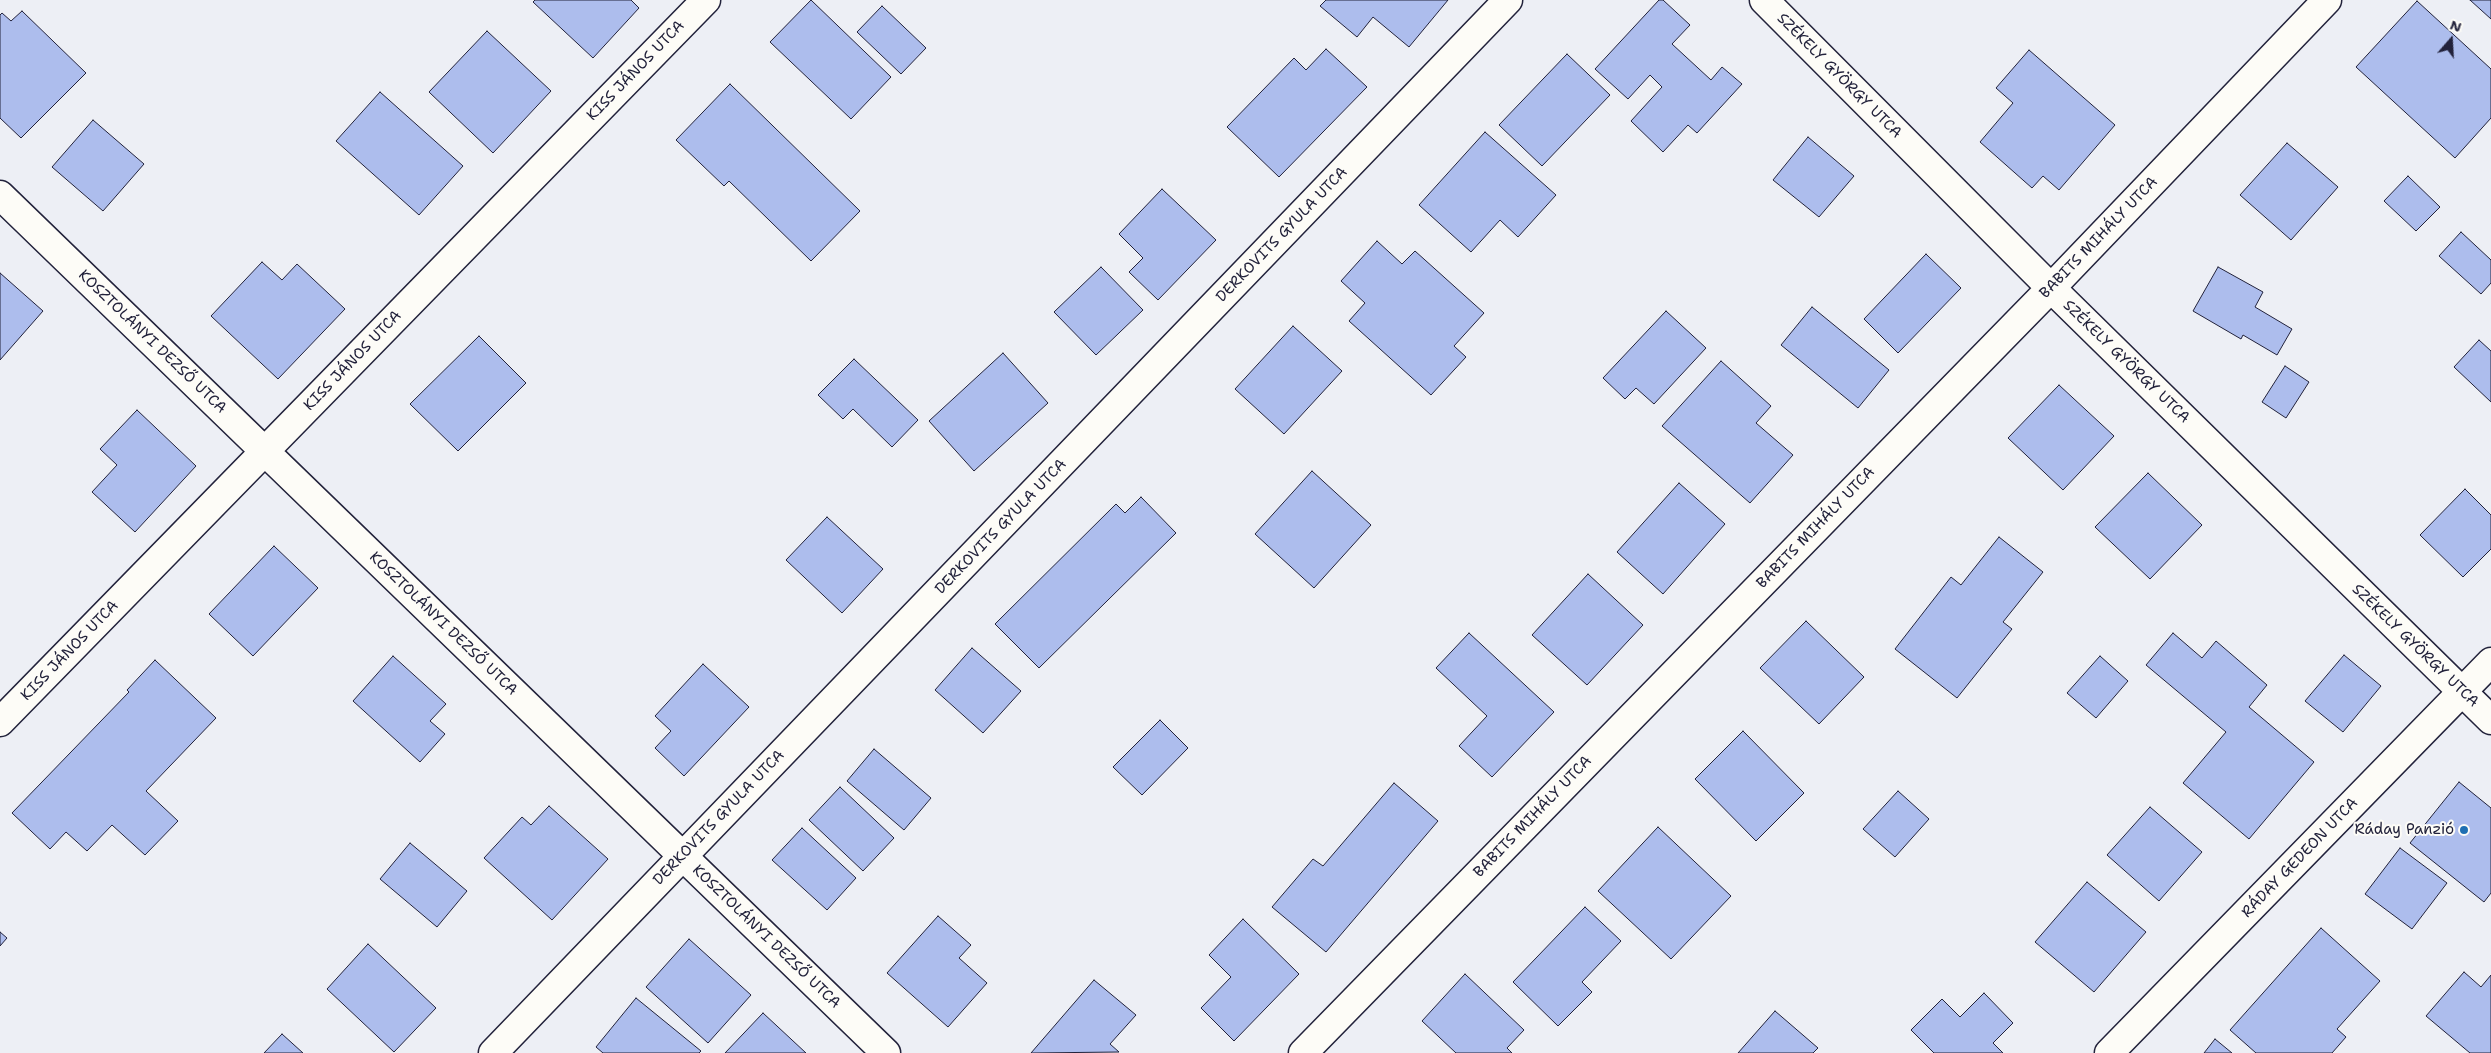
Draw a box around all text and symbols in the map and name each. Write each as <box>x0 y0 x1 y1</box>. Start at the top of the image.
street label: SZÉKELY GYÖRGY UTCA <box>1773 10 1905 142</box>
north arrow <box>2426 15 2476 65</box>
text: N <box>2448 16 2464 36</box>
street label: KISS JÁNOS UTCA <box>584 17 688 125</box>
street label: DERKOVITS GYULA UTCA <box>1213 164 1351 306</box>
street label: BABITS MIHÁLY UTCA <box>2036 174 2162 302</box>
street label: KOSZTOLÁNYI DEZSŐ UTCA <box>74 266 230 418</box>
street label: SZÉKELY GYÖRGY UTCA <box>2059 297 2193 427</box>
street label: KISS JÁNOS UTCA <box>301 307 405 415</box>
street label: DERKOVITS GYULA UTCA <box>932 456 1070 598</box>
street label: BABITS MIHÁLY UTCA <box>1753 464 1879 592</box>
street label: KOSZTOLÁNYI DEZSŐ UTCA <box>365 548 521 700</box>
street label: SZÉKELY GYÖRGY UTCA <box>2348 581 2482 711</box>
street label: KISS JÁNOS UTCA <box>18 597 122 705</box>
street label: DERKOVITS GYULA UTCA <box>650 747 788 889</box>
street label: BABITS MIHÁLY UTCA <box>1470 753 1596 881</box>
street label: RÁDAY GEDEON UTCA <box>2238 794 2362 922</box>
place label: Ráday Panzió <box>2354 821 2454 839</box>
marker: Ráday Panzió <box>2458 824 2470 836</box>
street label: KOSZTOLÁNYI DEZSŐ UTCA <box>688 861 844 1013</box>

